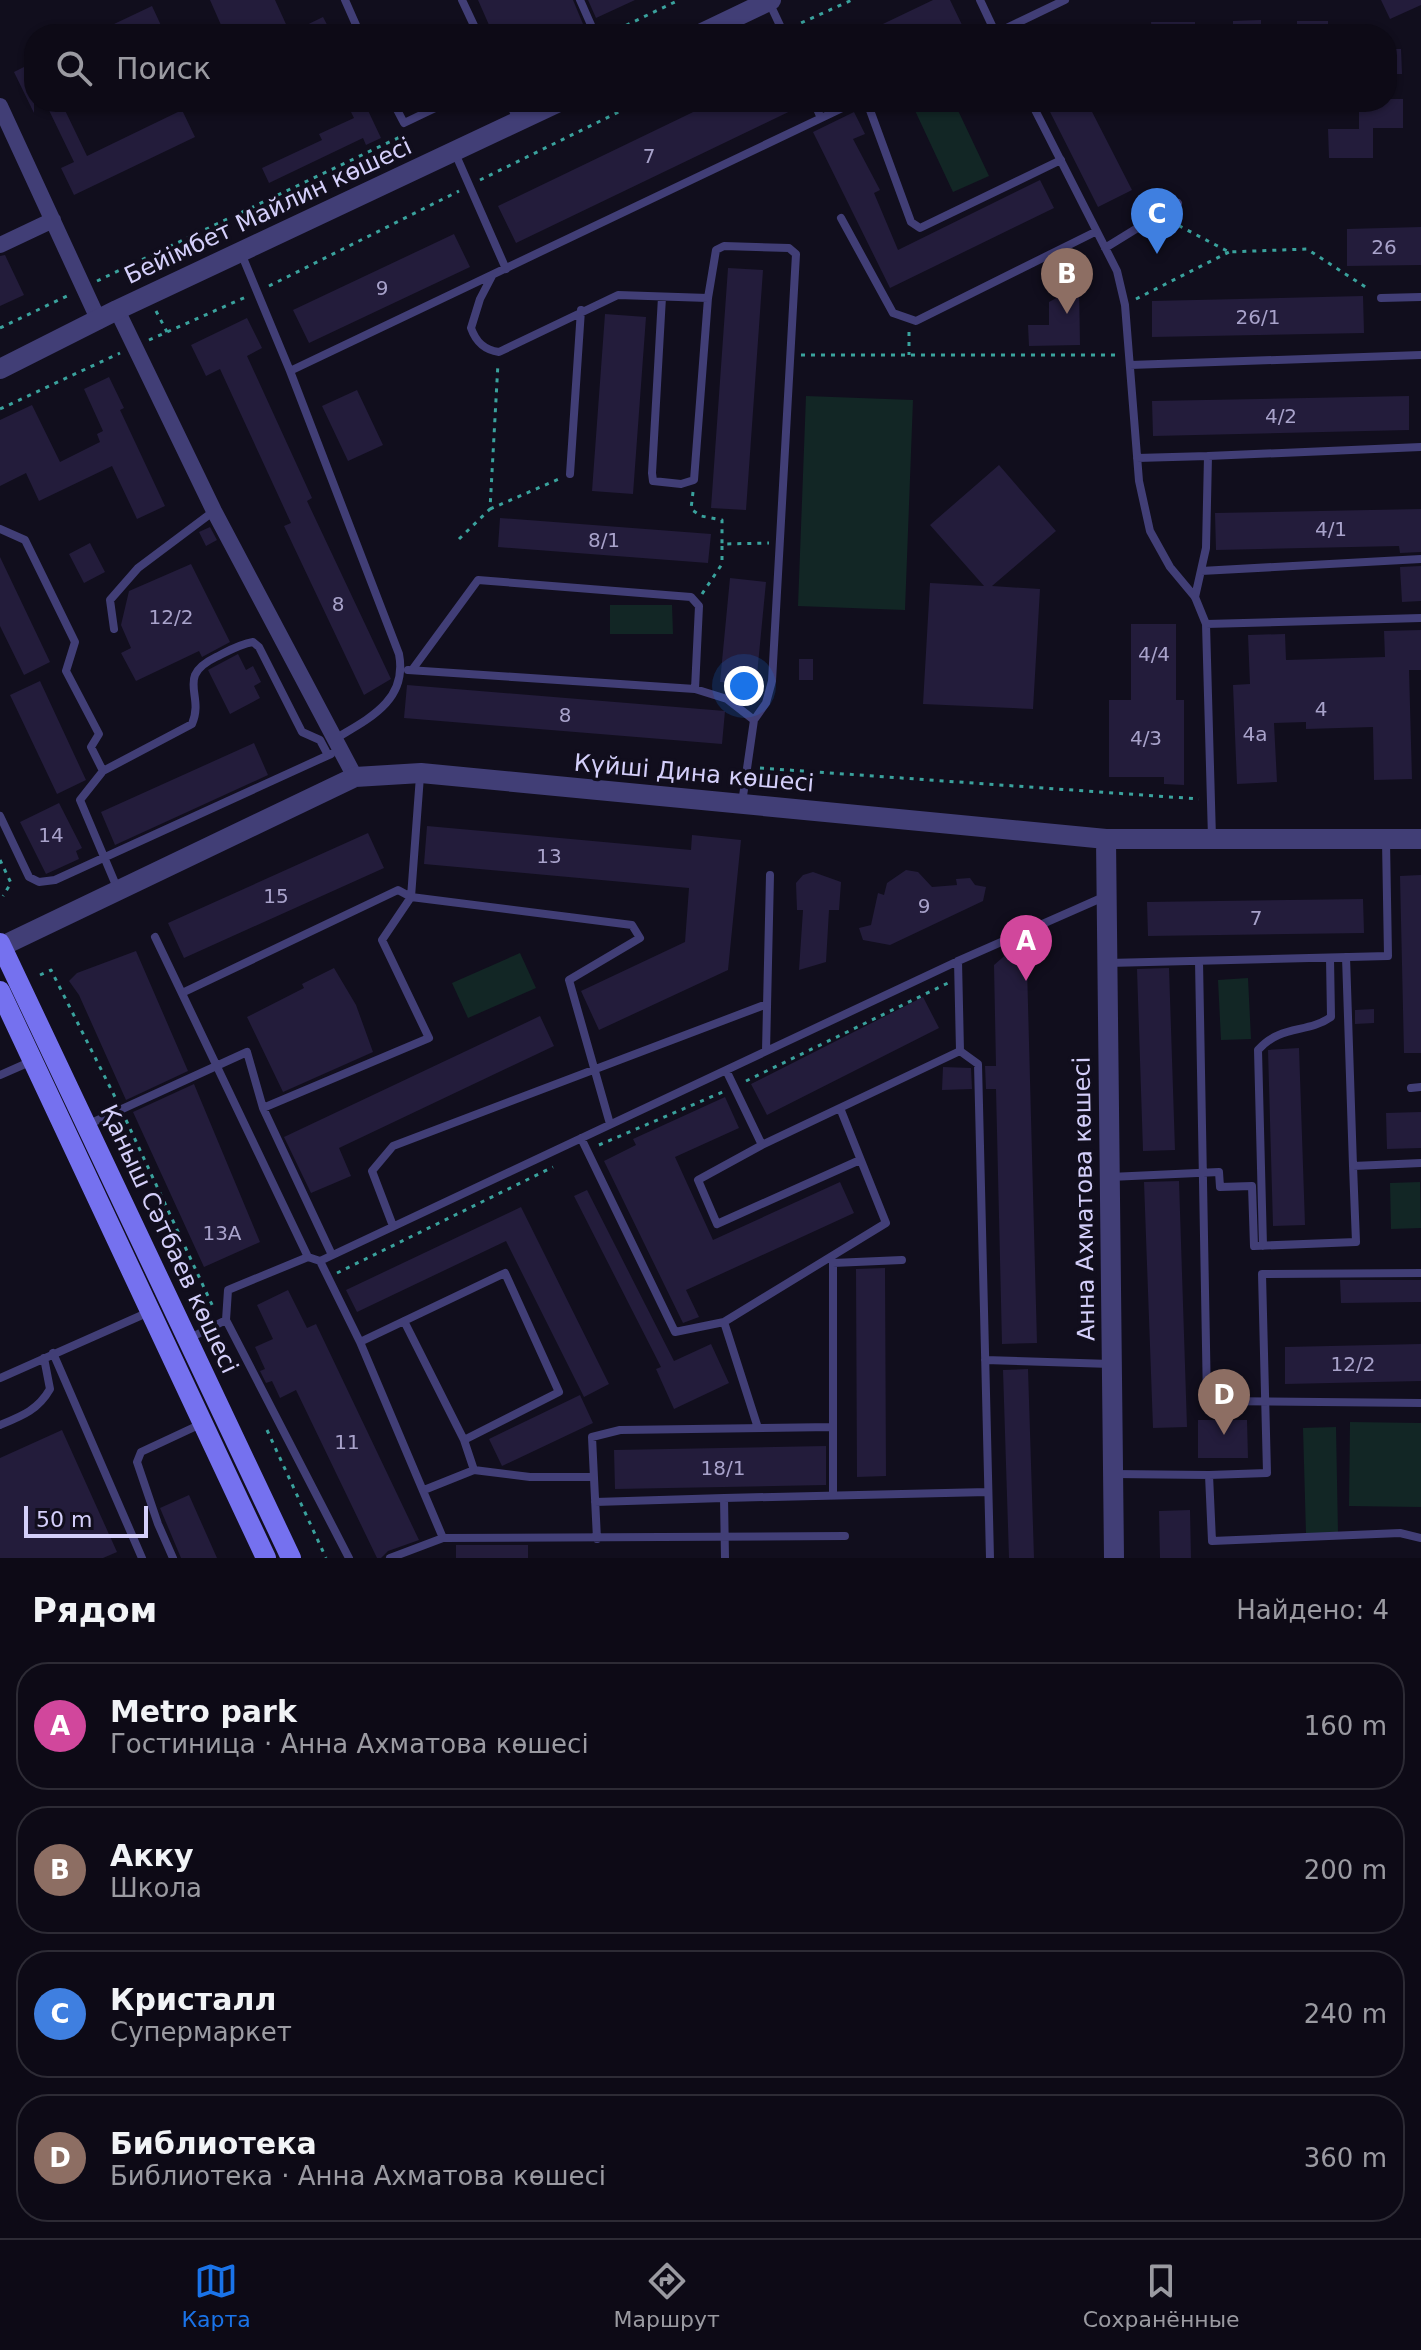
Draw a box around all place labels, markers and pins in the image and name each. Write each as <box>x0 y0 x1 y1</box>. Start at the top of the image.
pin: C <box>1131 188 1183 254</box>
pin: B <box>1041 248 1093 314</box>
pin: A <box>1000 915 1052 981</box>
pin: D <box>1198 1369 1250 1435</box>

